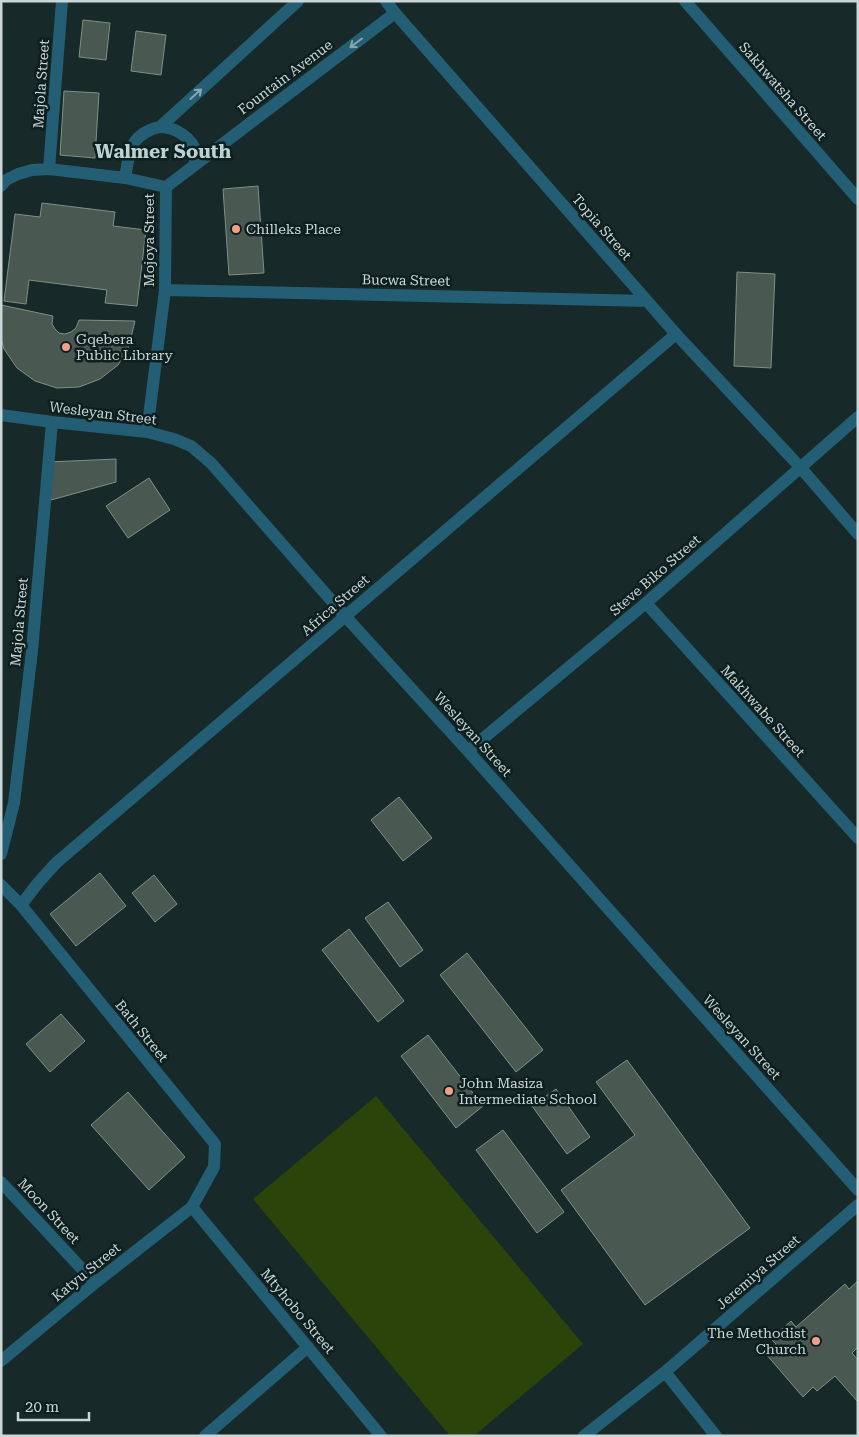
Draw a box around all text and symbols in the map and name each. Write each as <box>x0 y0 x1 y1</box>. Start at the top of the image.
street label: Fountain Avenue <box>235 36 336 118</box>
one-way arrow <box>349 38 363 48</box>
street label: Majola Street <box>30 39 52 129</box>
street label: Sakhwatsha Street <box>736 39 830 143</box>
one-way arrow <box>189 89 202 100</box>
district label: Walmer South <box>95 140 232 163</box>
street label: Topia Street <box>569 191 635 263</box>
street label: Mojoya Street <box>141 193 157 287</box>
place label: Chilleks Place <box>246 221 341 237</box>
marker: Chilleks Place <box>230 223 242 235</box>
street label: Bucwa Street <box>362 271 450 289</box>
place label: Gqebera Public Library <box>76 331 174 363</box>
marker: Gqebera Public Library <box>60 341 72 353</box>
street label: Wesleyan Street <box>48 398 158 428</box>
street label: Steve Biko Street <box>606 531 704 619</box>
street label: Africa Street <box>298 571 372 639</box>
street label: Majola Street <box>7 577 31 667</box>
street label: Makhwabe Street <box>718 662 808 760</box>
street label: Wesleyan Street <box>431 688 515 780</box>
street label: Wesleyan Street <box>700 991 784 1083</box>
street label: Bath Street <box>112 997 172 1065</box>
place label: John Masiza Intermediate School <box>459 1075 598 1107</box>
marker: John Masiza Intermediate School <box>443 1085 455 1097</box>
street label: Moon Street <box>15 1175 83 1247</box>
street label: Jeremiya Street <box>713 1231 803 1313</box>
street label: Katyu Street <box>48 1239 124 1305</box>
street label: Mtyhobo Street <box>258 1265 338 1357</box>
place label: The Methodist Church <box>707 1325 806 1357</box>
marker: The Methodist Church <box>810 1335 822 1347</box>
scale bar <box>18 1390 89 1422</box>
text: 20 m <box>25 1398 60 1416</box>

